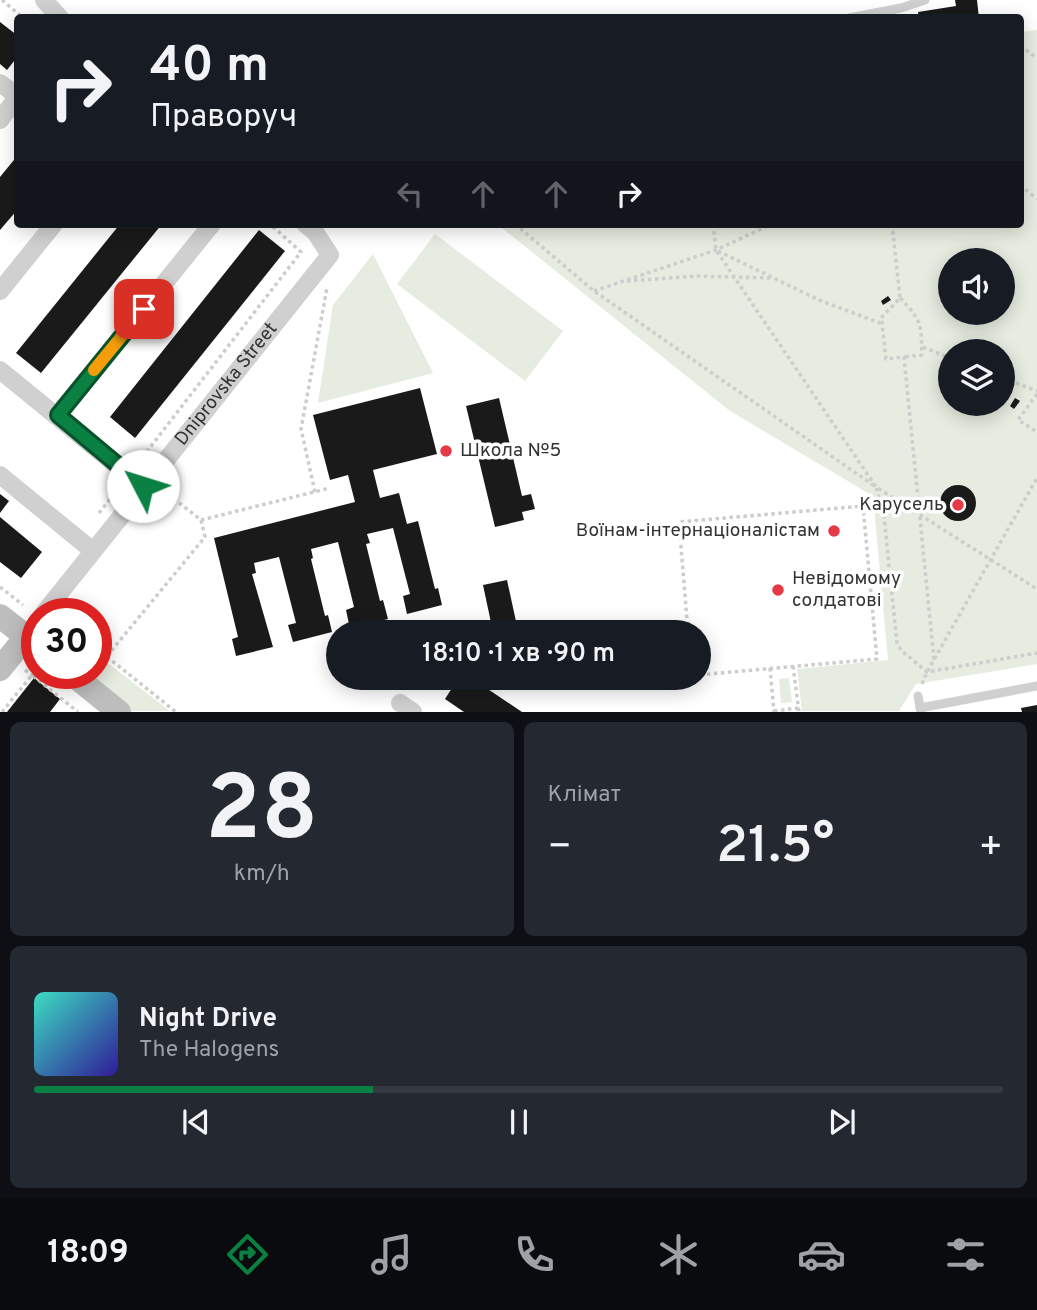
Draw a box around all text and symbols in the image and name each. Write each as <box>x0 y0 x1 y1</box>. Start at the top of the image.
text: 40 m <box>150 37 269 99</box>
icon: right <box>35 42 126 133</box>
text: Праворуч <box>150 98 297 138</box>
icon: left <box>391 175 429 213</box>
icon: ahead <box>464 175 502 213</box>
icon: ahead <box>537 175 575 213</box>
icon: right <box>610 175 648 213</box>
map controls <box>938 248 1015 416</box>
button: sound <box>938 248 1015 325</box>
pin <box>114 279 174 339</box>
icon: arrive <box>125 290 163 328</box>
street label: Dniprovska Street <box>170 318 283 451</box>
button: layers <box>938 339 1015 416</box>
place label: Школа №5 <box>460 439 561 463</box>
marker: Школа №5 <box>438 443 454 459</box>
position arrow <box>106 449 180 523</box>
place label: Карусель <box>859 493 944 517</box>
marker: Карусель <box>950 497 966 513</box>
place label: Воїнам-інтернаціоналістам <box>576 519 820 543</box>
marker: Воїнам-інтернаціоналістам <box>826 523 842 539</box>
place label: Невідомому солдатові <box>792 567 901 613</box>
marker: Невідомому солдатові <box>770 582 786 598</box>
speed limit sign: 30 <box>21 598 112 689</box>
text: 18:10 · 1 хв · 90 m <box>422 638 615 671</box>
text: 28 <box>205 757 318 872</box>
text: Клімат <box>548 781 621 810</box>
text: 21.5° <box>716 815 834 881</box>
text: − <box>548 824 572 873</box>
text: + <box>978 824 1003 873</box>
text: km/h <box>234 860 290 889</box>
text: Night Drive <box>139 1003 277 1036</box>
text: The Halogens <box>139 1036 279 1065</box>
icon: previous <box>177 1103 215 1141</box>
icon: pause <box>500 1103 538 1141</box>
icon: next <box>823 1103 861 1141</box>
icon: directions <box>223 1230 272 1279</box>
icon: music <box>367 1230 416 1279</box>
icon: phone <box>510 1230 559 1279</box>
icon: climate <box>654 1230 703 1279</box>
icon: car <box>797 1230 846 1279</box>
icon: filters <box>941 1230 990 1279</box>
text: 18:09 <box>47 1234 129 1274</box>

